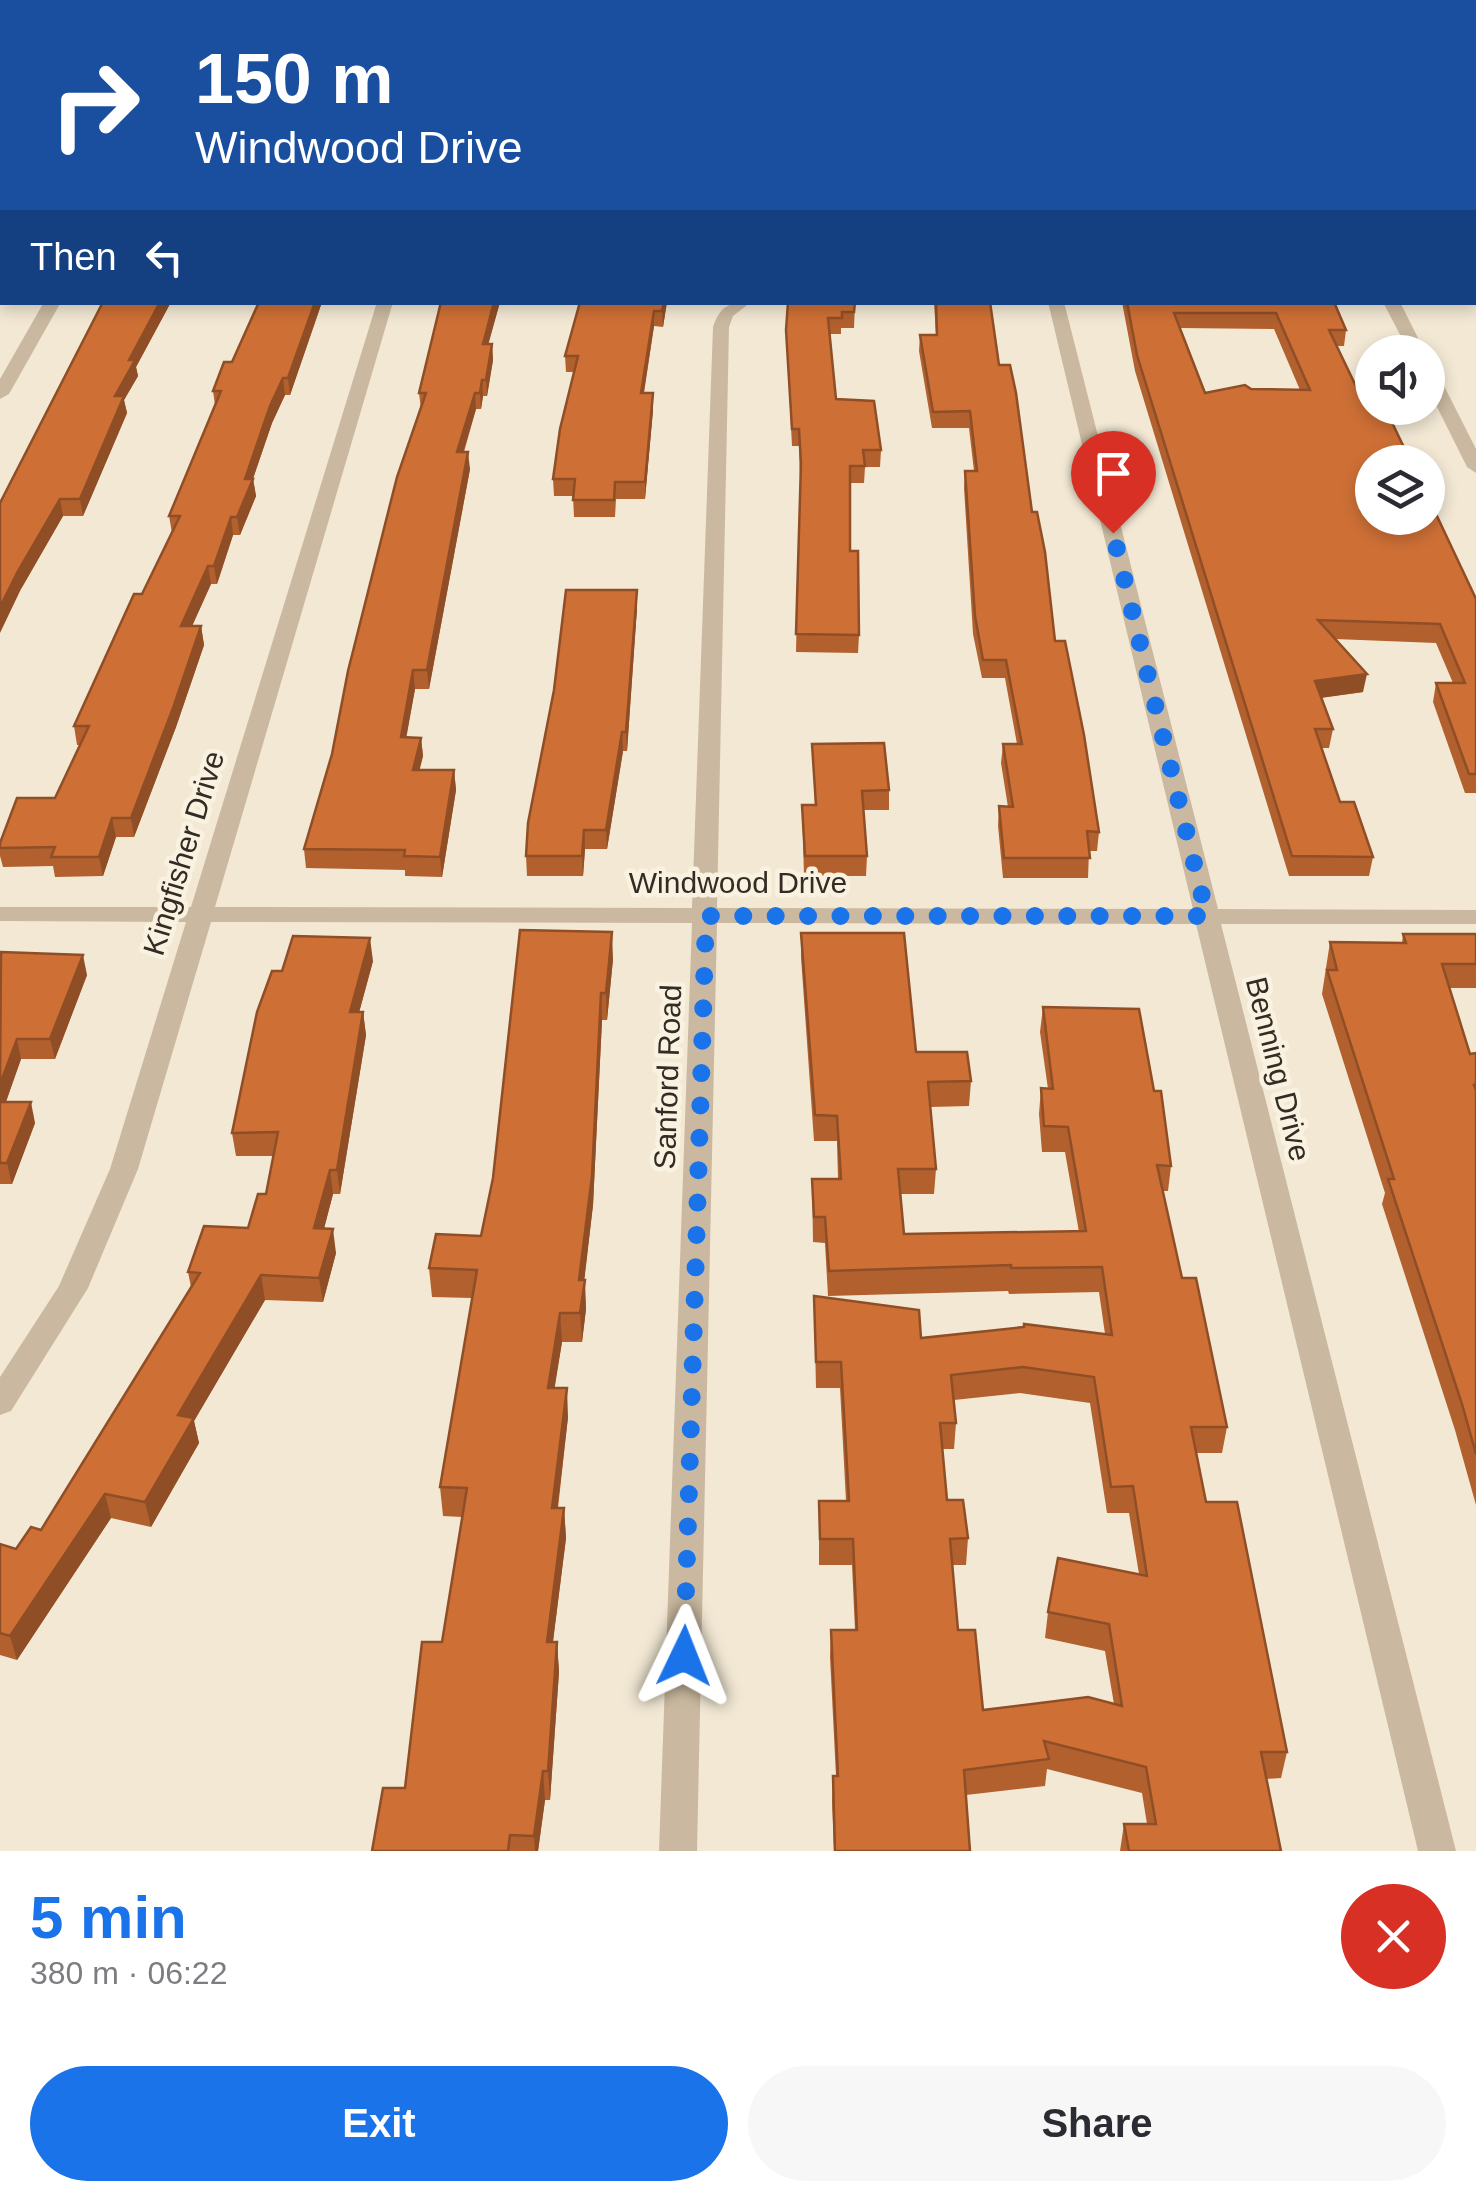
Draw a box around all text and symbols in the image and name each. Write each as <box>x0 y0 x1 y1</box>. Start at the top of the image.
icon: right <box>30 40 160 170</box>
text: 150 m <box>195 40 393 118</box>
text: Windwood Drive <box>195 122 523 173</box>
icon: left <box>137 230 192 285</box>
text: Then <box>30 236 117 278</box>
map controls <box>1355 335 1445 535</box>
button: sound <box>1355 335 1445 425</box>
pin <box>1071 431 1156 534</box>
button: layers <box>1355 445 1445 535</box>
icon: arrive <box>1086 446 1141 501</box>
street label: Kingfisher Drive <box>137 747 230 959</box>
street label: Windwood Drive <box>629 866 847 899</box>
street label: Benning Drive <box>1240 973 1317 1164</box>
street label: Sanford Road <box>648 984 687 1170</box>
position arrow <box>632 1604 736 1708</box>
text: 5 min <box>30 1884 187 1951</box>
button: close <box>1341 1884 1446 1989</box>
text: 380 m · 06:22 <box>30 1955 227 1991</box>
button: Exit <box>30 2066 728 2181</box>
button: Share <box>748 2066 1446 2181</box>

